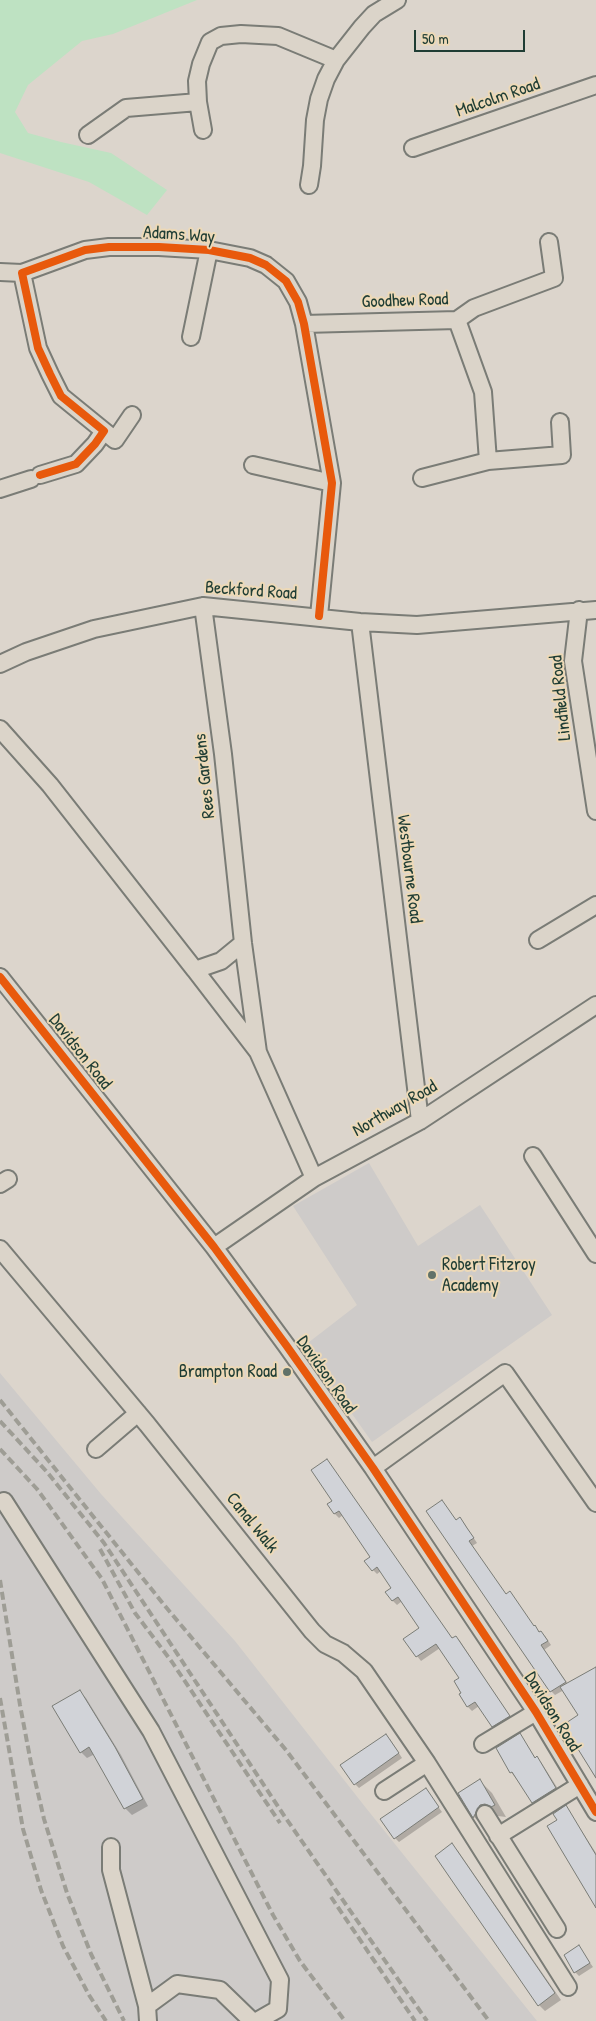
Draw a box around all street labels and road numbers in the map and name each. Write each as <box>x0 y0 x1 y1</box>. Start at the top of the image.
street label: Malcolm Road <box>453 74 543 122</box>
street label: Adams Way <box>142 222 216 248</box>
street label: Goodhew Road <box>361 289 449 313</box>
street label: Beckford Road <box>204 577 298 605</box>
street label: Lindfield Road <box>546 654 576 742</box>
street label: Rees Gardens <box>190 732 220 820</box>
street label: Westbourne Road <box>392 814 426 924</box>
street label: Davidson Road <box>44 1010 116 1094</box>
street label: Northway Road <box>349 1076 441 1142</box>
street label: Davidson Road <box>291 1332 361 1418</box>
street label: Canal Walk <box>221 1488 283 1558</box>
street label: Davidson Road <box>519 1668 585 1756</box>

